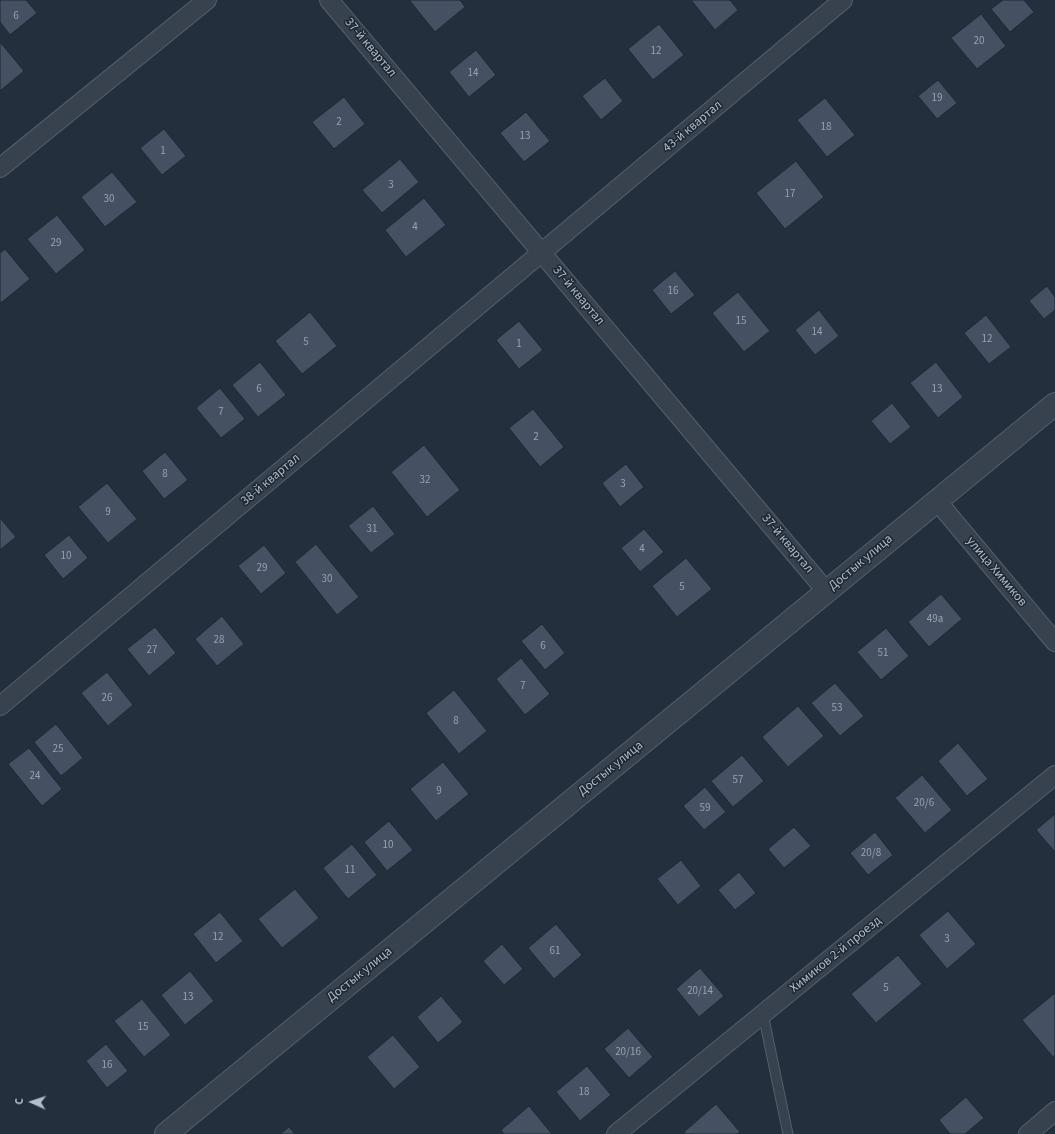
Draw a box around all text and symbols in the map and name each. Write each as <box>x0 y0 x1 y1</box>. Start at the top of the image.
house number: 6 <box>13 10 19 24</box>
street label: 37-й квартал <box>341 15 399 81</box>
house number: 20 <box>974 35 984 49</box>
house number: 12 <box>651 45 661 59</box>
house number: 14 <box>468 67 478 81</box>
house number: 19 <box>932 92 942 106</box>
street label: 43-й квартал <box>660 98 726 156</box>
house number: 2 <box>336 116 342 130</box>
house number: 18 <box>821 121 831 135</box>
house number: 13 <box>520 130 530 144</box>
house number: 1 <box>160 145 166 159</box>
house number: 3 <box>388 179 394 193</box>
house number: 17 <box>785 188 795 202</box>
house number: 30 <box>104 193 114 207</box>
house number: 4 <box>412 221 418 235</box>
house number: 29 <box>51 237 61 251</box>
street label: 37-й квартал <box>549 263 607 329</box>
house number: 16 <box>668 285 678 299</box>
house number: 15 <box>736 315 746 329</box>
house number: 14 <box>812 326 822 340</box>
house number: 12 <box>982 333 992 347</box>
house number: 5 <box>303 336 309 350</box>
house number: 1 <box>516 338 522 352</box>
house number: 6 <box>256 383 262 397</box>
house number: 13 <box>932 383 942 397</box>
house number: 7 <box>218 406 224 420</box>
house number: 2 <box>533 431 539 445</box>
street label: 38-й квартал <box>238 451 304 509</box>
house number: 8 <box>162 468 168 482</box>
house number: 32 <box>420 474 430 488</box>
house number: 3 <box>620 478 626 492</box>
house number: 9 <box>105 506 111 520</box>
street label: 37-й квартал <box>758 511 816 577</box>
house number: 31 <box>367 523 377 537</box>
street label: Достык улица <box>826 532 896 594</box>
street label: улица Химиков <box>962 534 1030 610</box>
house number: 4 <box>639 543 645 557</box>
house number: 10 <box>61 550 71 564</box>
house number: 29 <box>257 562 267 576</box>
house number: 30 <box>322 573 332 587</box>
house number: 5 <box>679 581 685 595</box>
house number: 49а <box>927 613 943 627</box>
house number: 28 <box>214 634 224 648</box>
house number: 6 <box>540 640 546 654</box>
house number: 27 <box>147 644 157 658</box>
house number: 51 <box>878 647 888 661</box>
house number: 7 <box>520 680 526 694</box>
house number: 26 <box>102 692 112 706</box>
house number: 53 <box>832 702 842 716</box>
house number: 8 <box>453 715 459 729</box>
street label: Достык улица <box>575 738 647 800</box>
house number: 25 <box>53 743 63 757</box>
house number: 24 <box>30 770 40 784</box>
house number: 57 <box>733 774 743 788</box>
house number: 9 <box>436 785 442 799</box>
house number: 20/6 <box>914 797 934 811</box>
house number: 59 <box>700 802 710 816</box>
house number: 10 <box>383 839 393 853</box>
house number: 20/8 <box>861 847 881 861</box>
house number: 11 <box>345 864 355 878</box>
street label: Химиков 2-й проезд <box>787 913 885 997</box>
house number: 12 <box>213 931 223 945</box>
house number: 3 <box>944 933 950 947</box>
street label: Достык улица <box>324 944 396 1006</box>
house number: 61 <box>550 945 560 959</box>
house number: 5 <box>883 982 889 996</box>
house number: 20/14 <box>687 985 713 999</box>
house number: 13 <box>183 991 193 1005</box>
house number: 15 <box>138 1021 148 1035</box>
house number: 20/16 <box>615 1046 641 1060</box>
house number: 16 <box>102 1059 112 1073</box>
north arrow <box>12 1082 52 1122</box>
house number: 18 <box>579 1086 589 1100</box>
text: С <box>12 1098 27 1105</box>

